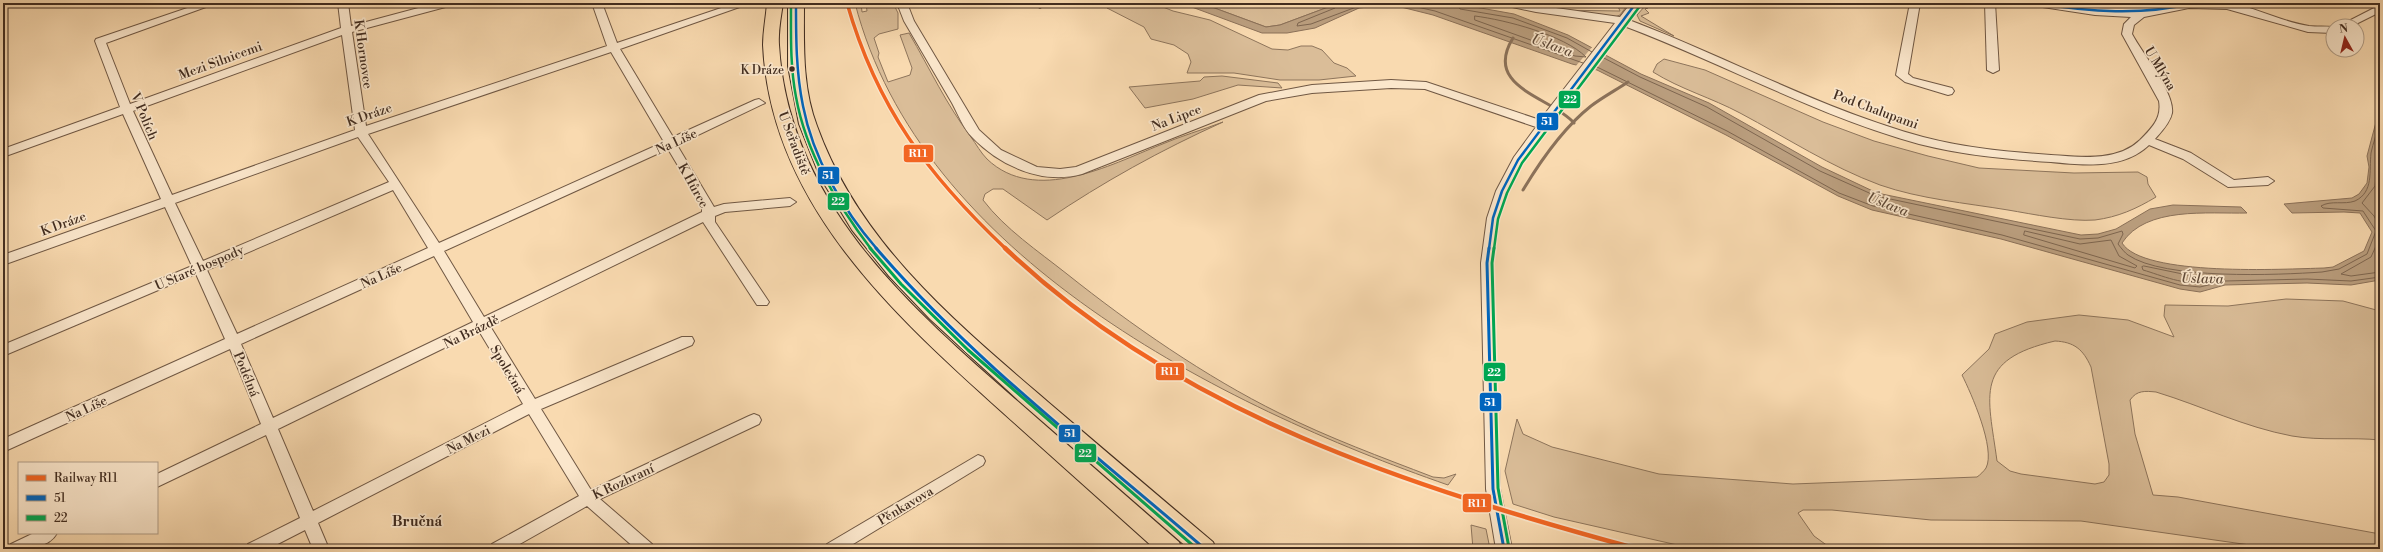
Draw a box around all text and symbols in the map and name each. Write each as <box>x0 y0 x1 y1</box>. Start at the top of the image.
street label: K Hornovce <box>350 18 376 90</box>
north arrow <box>2325 18 2365 58</box>
text: N <box>2338 22 2349 37</box>
water label: Úslava <box>1529 29 1576 61</box>
street label: Mezi Silnicemi <box>176 38 264 83</box>
street label: U Mlýna <box>2141 44 2180 94</box>
place label: K Dráze <box>740 63 784 78</box>
marker: K Dráze <box>787 64 797 74</box>
street label: Pod Chalupami <box>1831 87 1921 133</box>
street label: V Polích <box>127 90 161 143</box>
line badge: 22 <box>1558 90 1581 109</box>
text: 22 <box>1563 93 1577 107</box>
street label: K Dráze <box>344 100 395 130</box>
street label: Na Lipce <box>1149 101 1204 135</box>
street label: U Seřadiště <box>775 109 814 178</box>
line badge: 51 <box>1536 112 1559 131</box>
text: 51 <box>1541 115 1554 129</box>
street label: Na Líše <box>653 125 700 158</box>
line badge: R11 <box>903 144 934 163</box>
text: R11 <box>908 147 928 161</box>
street label: K Hůrce <box>674 160 712 211</box>
line badge: 51 <box>817 166 840 185</box>
text: 51 <box>822 169 835 183</box>
water label: Úslava <box>1865 187 1912 221</box>
line badge: 22 <box>827 192 850 211</box>
text: 22 <box>831 195 845 209</box>
street label: K Dráze <box>38 208 89 240</box>
street label: U Staré hospody <box>152 242 247 294</box>
street label: Na Líše <box>358 260 405 292</box>
water label: Úslava <box>2181 268 2224 288</box>
street label: Na Brázdě <box>441 311 502 352</box>
street label: Společná <box>486 342 528 397</box>
street label: Podélná <box>230 349 263 400</box>
line badge: R11 <box>1155 362 1185 381</box>
line badge: 22 <box>1483 362 1506 382</box>
text: R11 <box>1160 365 1180 379</box>
text: 22 <box>1487 366 1501 380</box>
street label: Na Líše <box>63 392 110 425</box>
line badge: 51 <box>1479 392 1502 412</box>
text: 51 <box>1484 396 1497 410</box>
street label: Na Mezi <box>444 422 493 458</box>
line badge: 51 <box>1058 424 1081 443</box>
text: 51 <box>1064 427 1077 441</box>
line badge: 22 <box>1074 443 1097 463</box>
text: 22 <box>1078 447 1092 461</box>
street label: K Rozhraní <box>590 460 658 503</box>
legend <box>18 462 158 534</box>
text: Railway R11 <box>54 471 119 486</box>
street label: Pěnkavova <box>875 483 937 529</box>
text: 51 <box>54 491 67 506</box>
line badge: R11 <box>1462 493 1492 513</box>
text: R11 <box>1467 497 1487 511</box>
text: 22 <box>54 511 68 526</box>
district label: Bručná <box>392 513 442 531</box>

